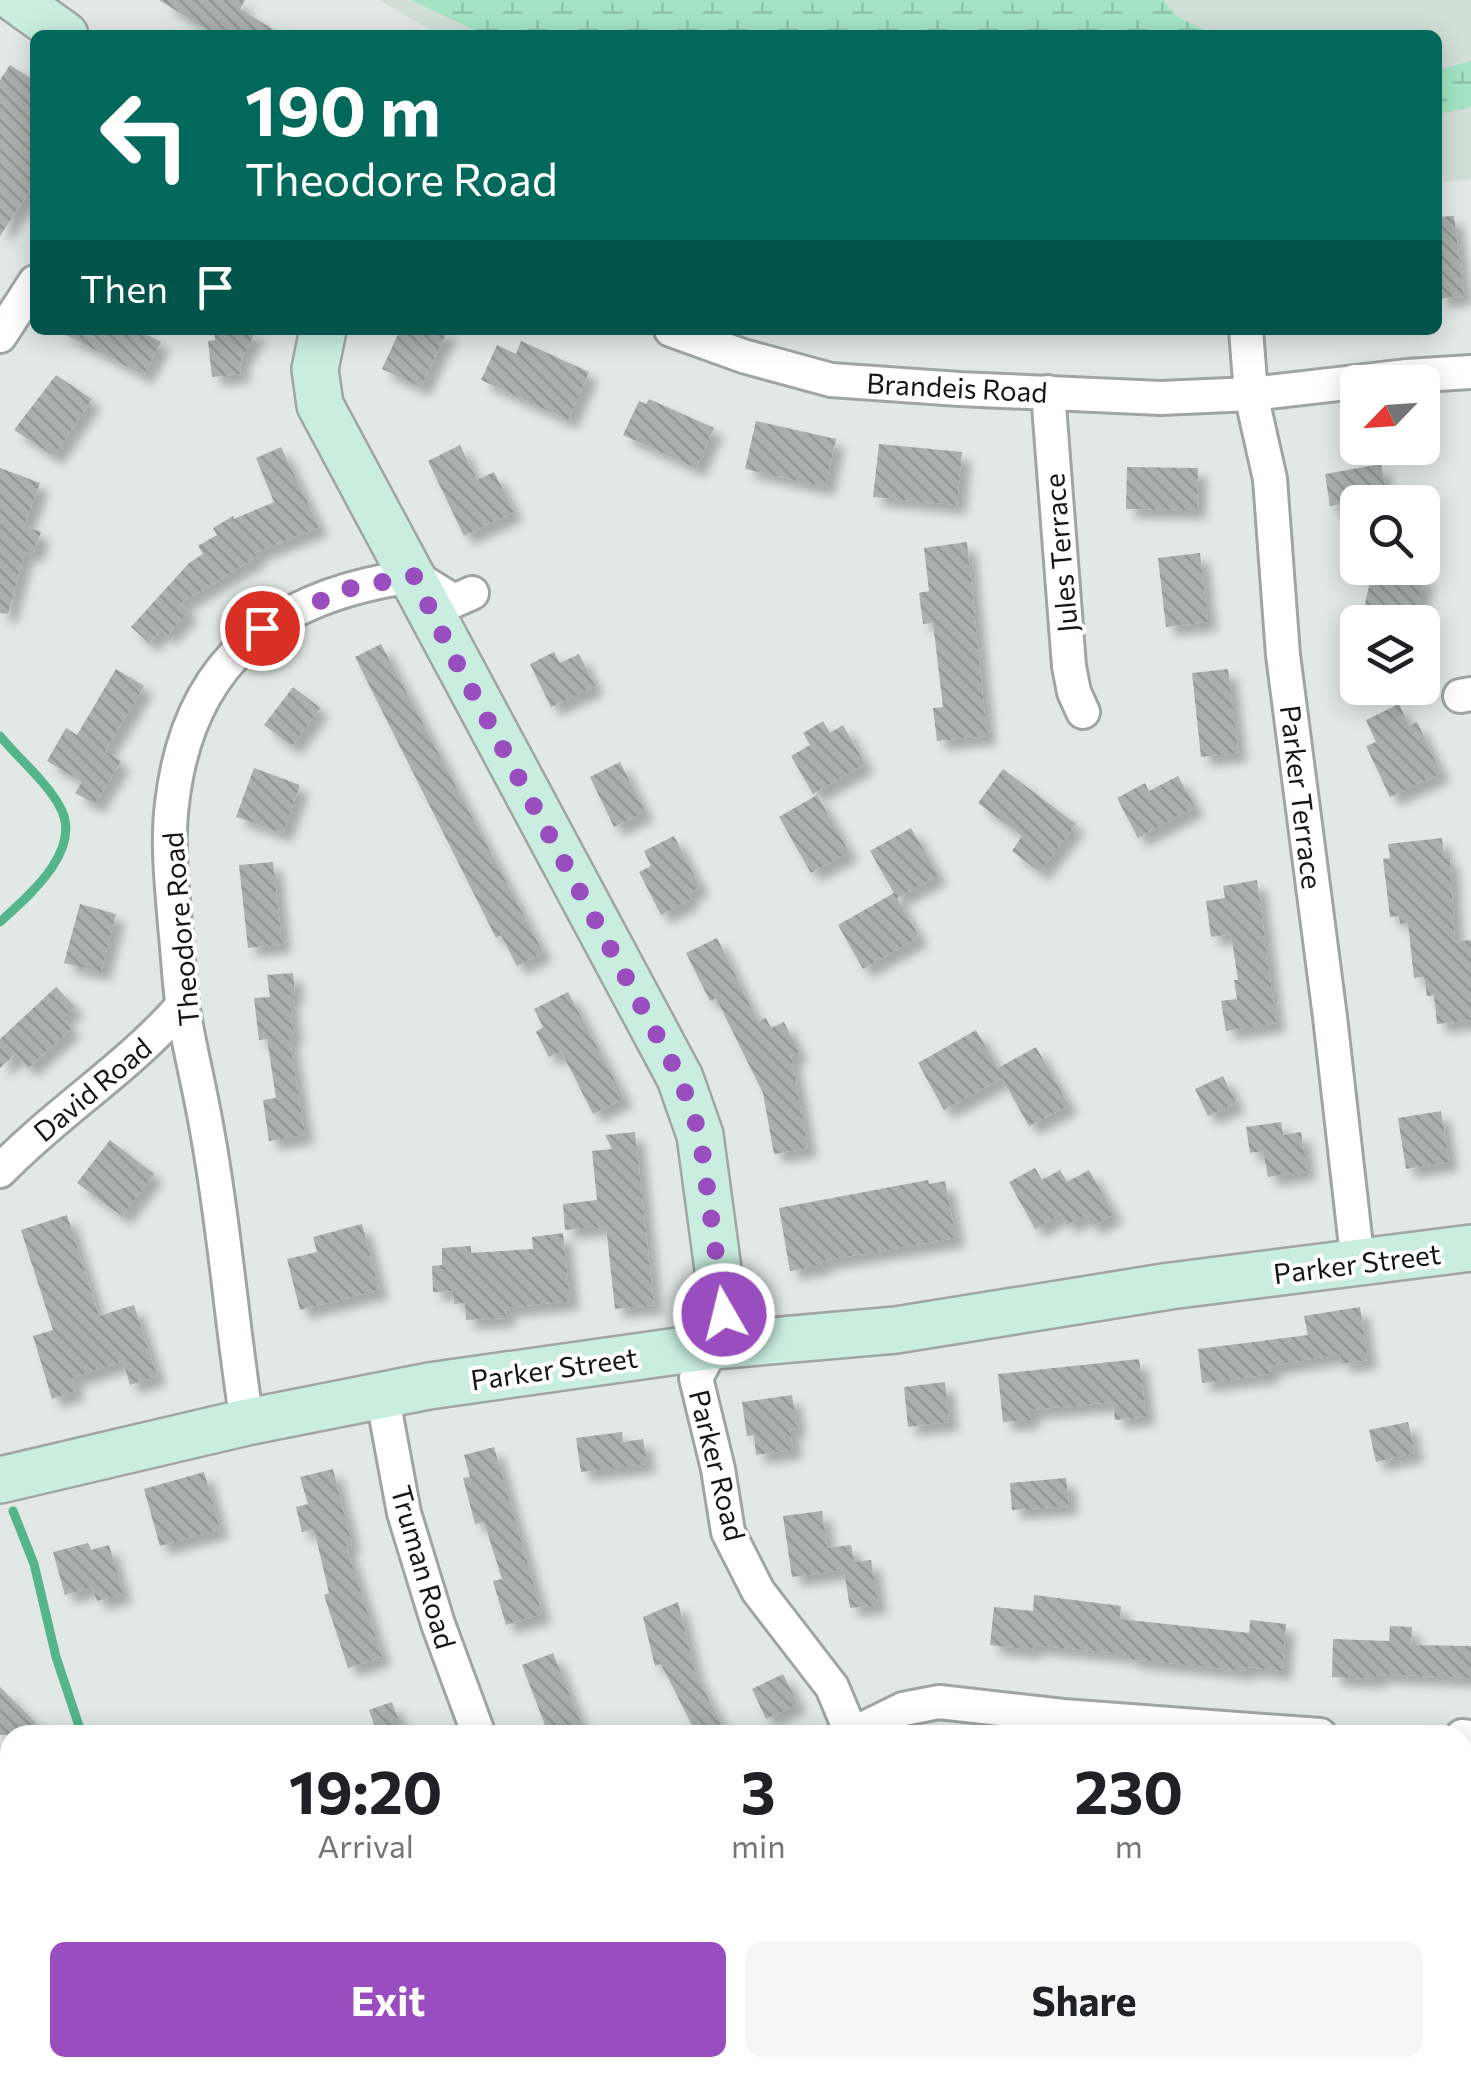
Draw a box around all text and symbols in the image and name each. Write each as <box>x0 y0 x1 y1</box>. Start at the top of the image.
text: 190 m <box>245 65 441 150</box>
icon: left <box>80 70 210 200</box>
text: Theodore Road <box>245 150 558 205</box>
icon: arrive <box>188 260 243 315</box>
text: Then <box>80 264 168 311</box>
street label: Brandeis Road <box>866 365 1048 409</box>
north arrow <box>1340 365 1440 465</box>
map controls <box>1340 365 1440 705</box>
street label: Jules Terrace <box>1036 472 1084 634</box>
button: search <box>1340 485 1440 585</box>
pin <box>220 586 305 671</box>
icon: arrive <box>235 601 290 656</box>
button: layers <box>1340 605 1440 705</box>
street label: Parker Terrace <box>1274 703 1330 891</box>
street label: Theodore Road <box>155 831 205 1027</box>
street label: David Road <box>26 1030 158 1148</box>
street label: Parker Street <box>1271 1236 1443 1290</box>
position arrow <box>672 1262 776 1366</box>
street label: Parker Street <box>468 1339 640 1397</box>
street label: Parker Road <box>683 1386 753 1544</box>
street label: Truman Road <box>384 1481 464 1653</box>
text: 19:20 <box>289 1753 442 1826</box>
text: 3 <box>741 1753 776 1826</box>
text: 230 <box>1074 1753 1183 1826</box>
text: Arrival <box>317 1825 414 1865</box>
text: min <box>731 1825 786 1865</box>
text: m <box>1115 1825 1143 1865</box>
button: Exit <box>50 1942 726 2057</box>
button: Share <box>746 1942 1422 2057</box>

